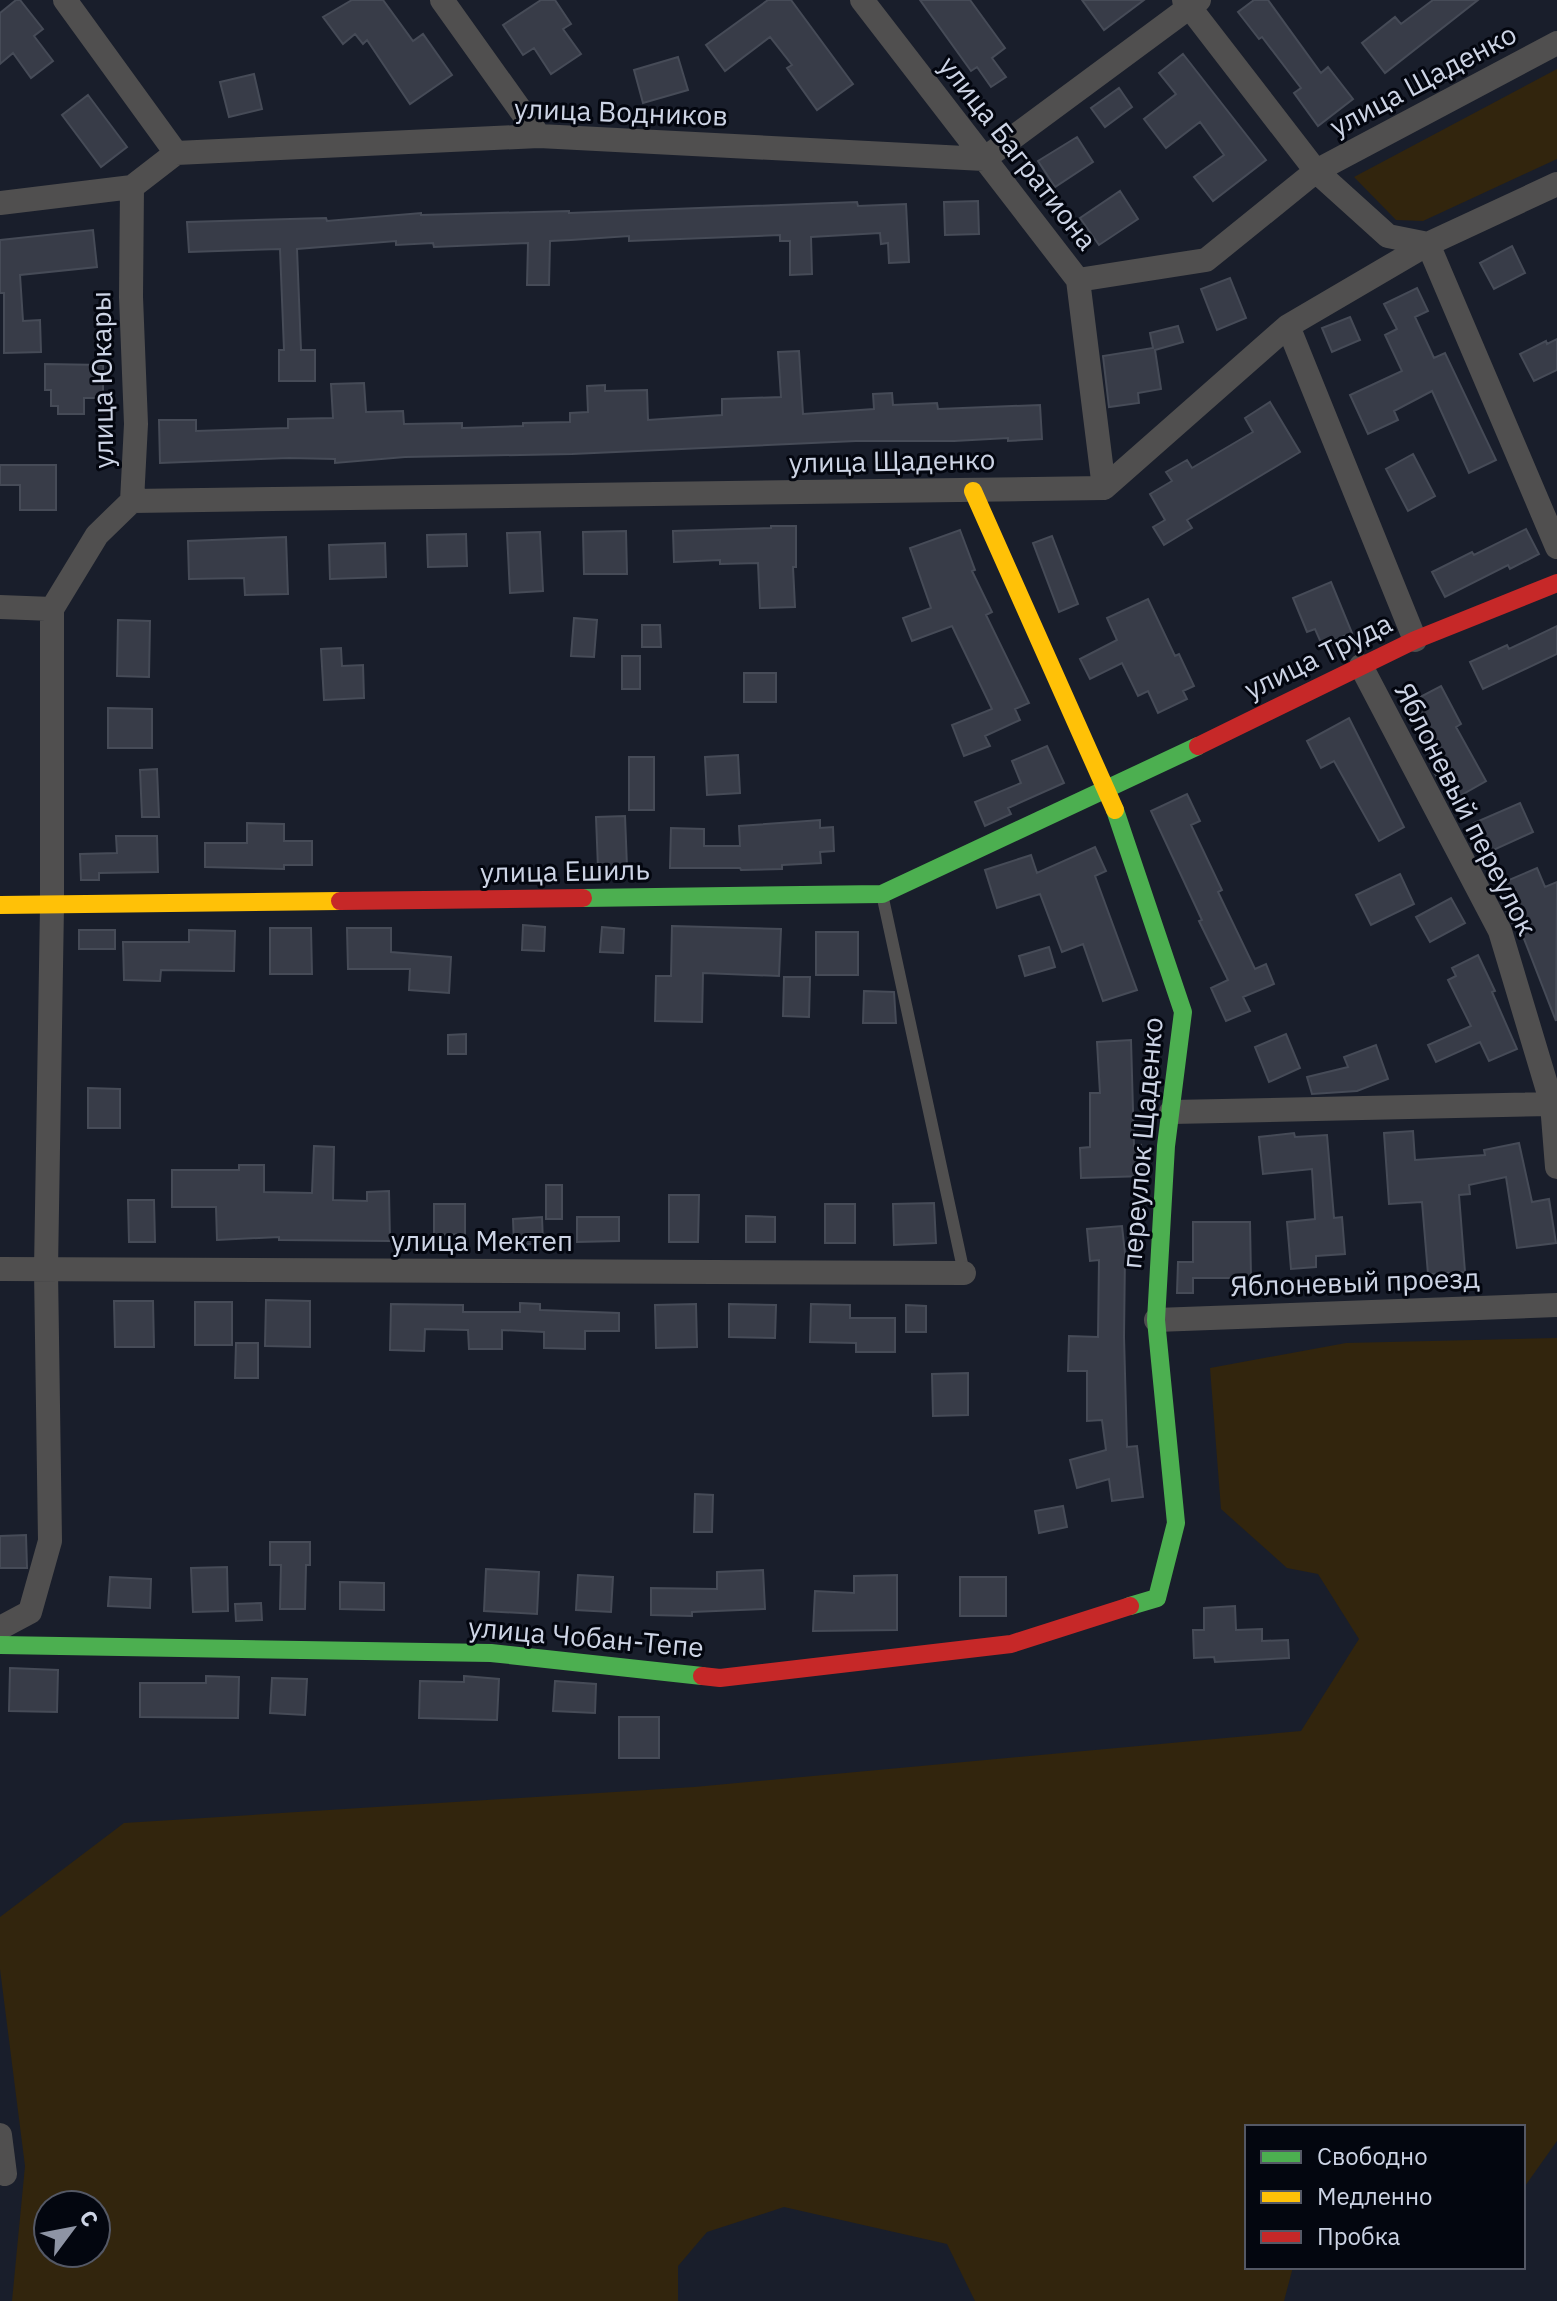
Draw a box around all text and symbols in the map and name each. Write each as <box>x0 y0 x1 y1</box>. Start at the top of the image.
street label: улица Щаденко <box>1323 15 1523 144</box>
street label: улица Багратиона <box>931 48 1106 257</box>
street label: улица Водников <box>513 89 729 134</box>
street label: улица Юкары <box>81 291 122 469</box>
street label: улица Щаденко <box>788 440 996 481</box>
street label: улица Труда <box>1238 604 1398 707</box>
street label: Яблоневый переулок <box>1387 676 1546 942</box>
street label: улица Ешиль <box>480 851 650 890</box>
street label: переулок Щаденко <box>1112 1016 1171 1270</box>
street label: улица Мектеп <box>391 1222 573 1259</box>
street label: Яблоневый проезд <box>1229 1259 1481 1304</box>
street label: улица Чобан-Тепе <box>467 1608 705 1665</box>
legend <box>1245 2125 1525 2269</box>
text: Свободно <box>1317 2140 1428 2172</box>
text: Медленно <box>1317 2180 1433 2212</box>
north arrow <box>32 2189 112 2269</box>
text: С <box>73 2204 105 2232</box>
text: Пробка <box>1317 2220 1401 2252</box>

